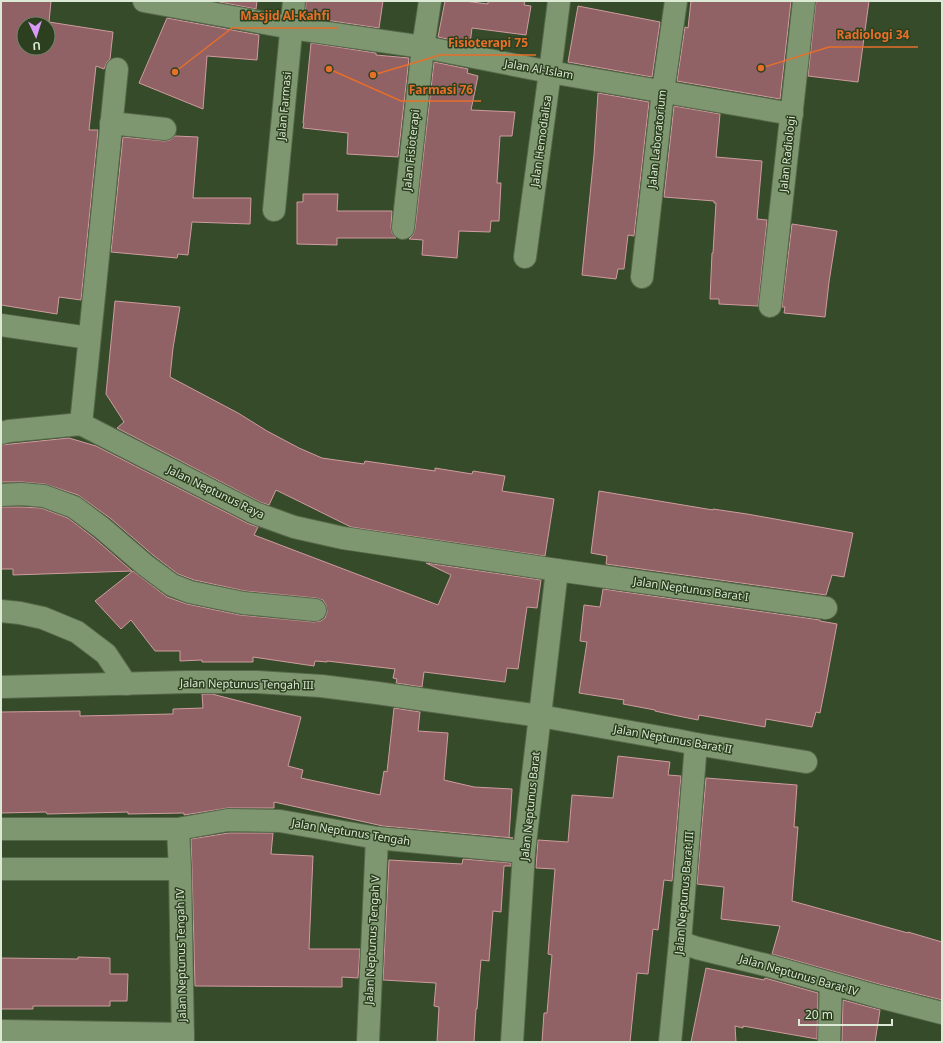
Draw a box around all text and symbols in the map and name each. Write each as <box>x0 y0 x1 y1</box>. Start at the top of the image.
callout: Masjid Al-Kahfi <box>232 4 338 28</box>
text: Masjid Al-Kahfi <box>240 7 330 24</box>
north arrow <box>16 16 56 56</box>
callout: Radiologi 34 <box>829 23 918 47</box>
text: Radiologi 34 <box>837 26 910 43</box>
callout: Fisioterapi 75 <box>440 31 536 55</box>
text: Fisioterapi 75 <box>448 34 528 51</box>
text: U <box>32 39 41 54</box>
street label: Jalan Al-Islam <box>503 55 575 82</box>
street label: Jalan Farmasi <box>273 71 294 142</box>
callout: Farmasi 76 <box>401 77 481 101</box>
text: Farmasi 76 <box>409 81 473 98</box>
street label: Jalan Laboratorium <box>644 89 669 190</box>
street label: Jalan Hemodialisa <box>527 94 554 189</box>
street label: Jalan Fisioterapi <box>399 109 422 192</box>
street label: Jalan Radiologi <box>775 115 798 194</box>
street label: Jalan Neptunus Raya <box>164 461 267 522</box>
street label: Jalan Neptunus Barat I <box>632 573 750 604</box>
street label: Jalan Neptunus Tengah III <box>179 675 314 692</box>
street label: Jalan Neptunus Barat II <box>612 721 734 756</box>
street label: Jalan Neptunus Barat <box>516 751 543 862</box>
street label: Jalan Neptunus Tengah <box>290 815 411 848</box>
street label: Jalan Neptunus Barat III <box>671 831 696 956</box>
street label: Jalan Neptunus Tengah V <box>361 875 382 1006</box>
street label: Jalan Neptunus Tengah IV <box>172 888 189 1023</box>
street label: Jalan Neptunus Barat IV <box>737 950 861 999</box>
scale bar <box>799 1001 892 1027</box>
text: 20 m <box>805 1006 833 1023</box>

